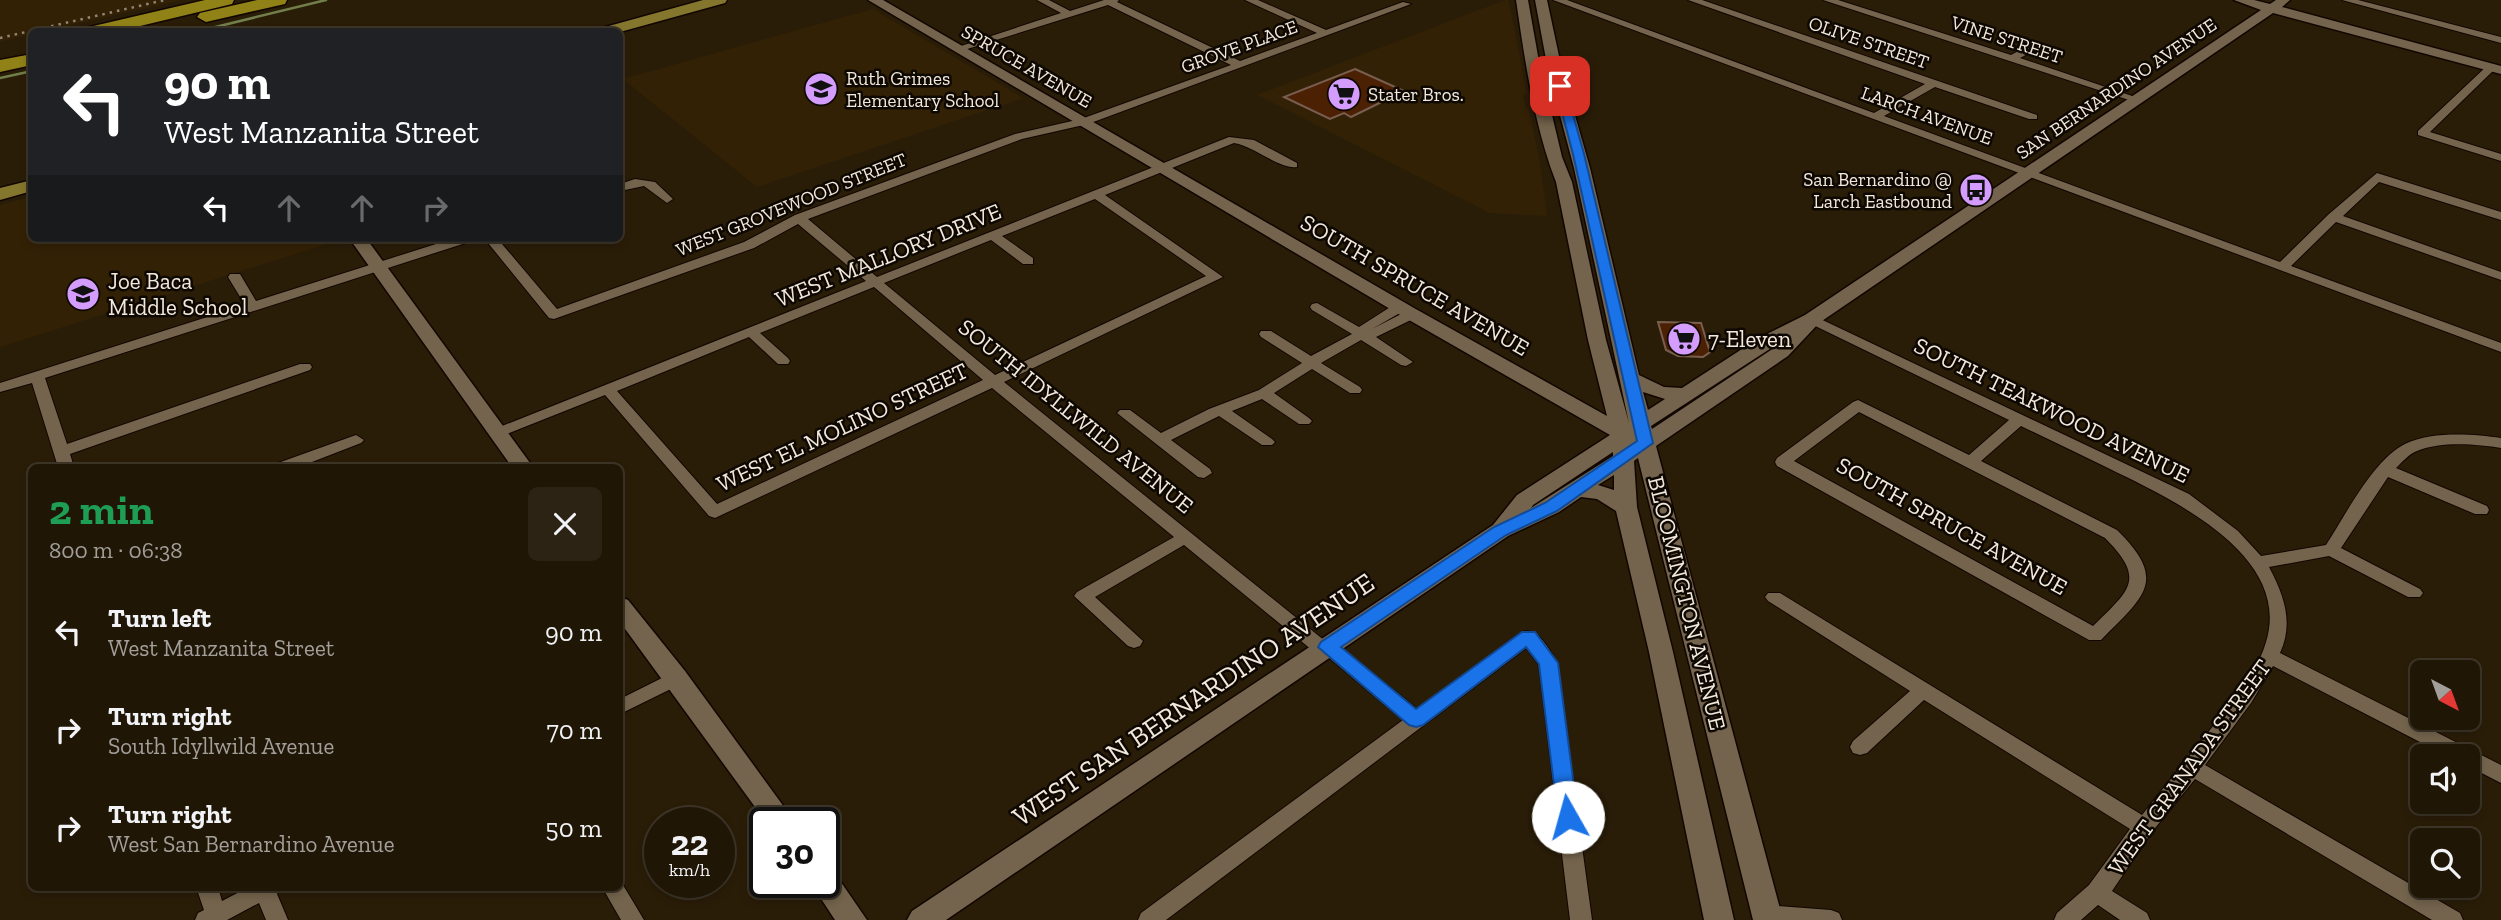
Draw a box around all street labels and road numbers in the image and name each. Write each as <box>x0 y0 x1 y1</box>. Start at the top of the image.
street label: VINE STREET <box>1947 10 2066 68</box>
street label: OLIVE STREET <box>1806 11 1932 74</box>
street label: SAN BERNARDINO AVENUE <box>2012 13 2221 164</box>
street label: GROVE PLACE <box>1178 15 1301 78</box>
street label: SPRUCE AVENUE <box>958 20 1096 113</box>
street label: LARCH AVENUE <box>1858 81 1996 150</box>
street label: WEST GROVEWOOD STREET <box>673 148 910 261</box>
street label: WEST MALLORY DRIVE <box>771 197 1005 313</box>
street label: SOUTH SPRUCE AVENUE <box>1296 208 1534 362</box>
street label: SOUTH IDYLLWILD AVENUE <box>953 313 1199 519</box>
street label: SOUTH TEAKWOOD AVENUE <box>1910 331 2194 489</box>
street label: WEST EL MOLINO STREET <box>712 356 972 498</box>
street label: SOUTH SPRUCE AVENUE <box>1832 451 2072 601</box>
street label: BLOOMINGTON AVENUE <box>1642 473 1732 733</box>
street label: WEST SAN BERNARDINO AVENUE <box>1006 566 1380 833</box>
street label: WEST GRANADA STREET <box>2101 654 2277 880</box>

